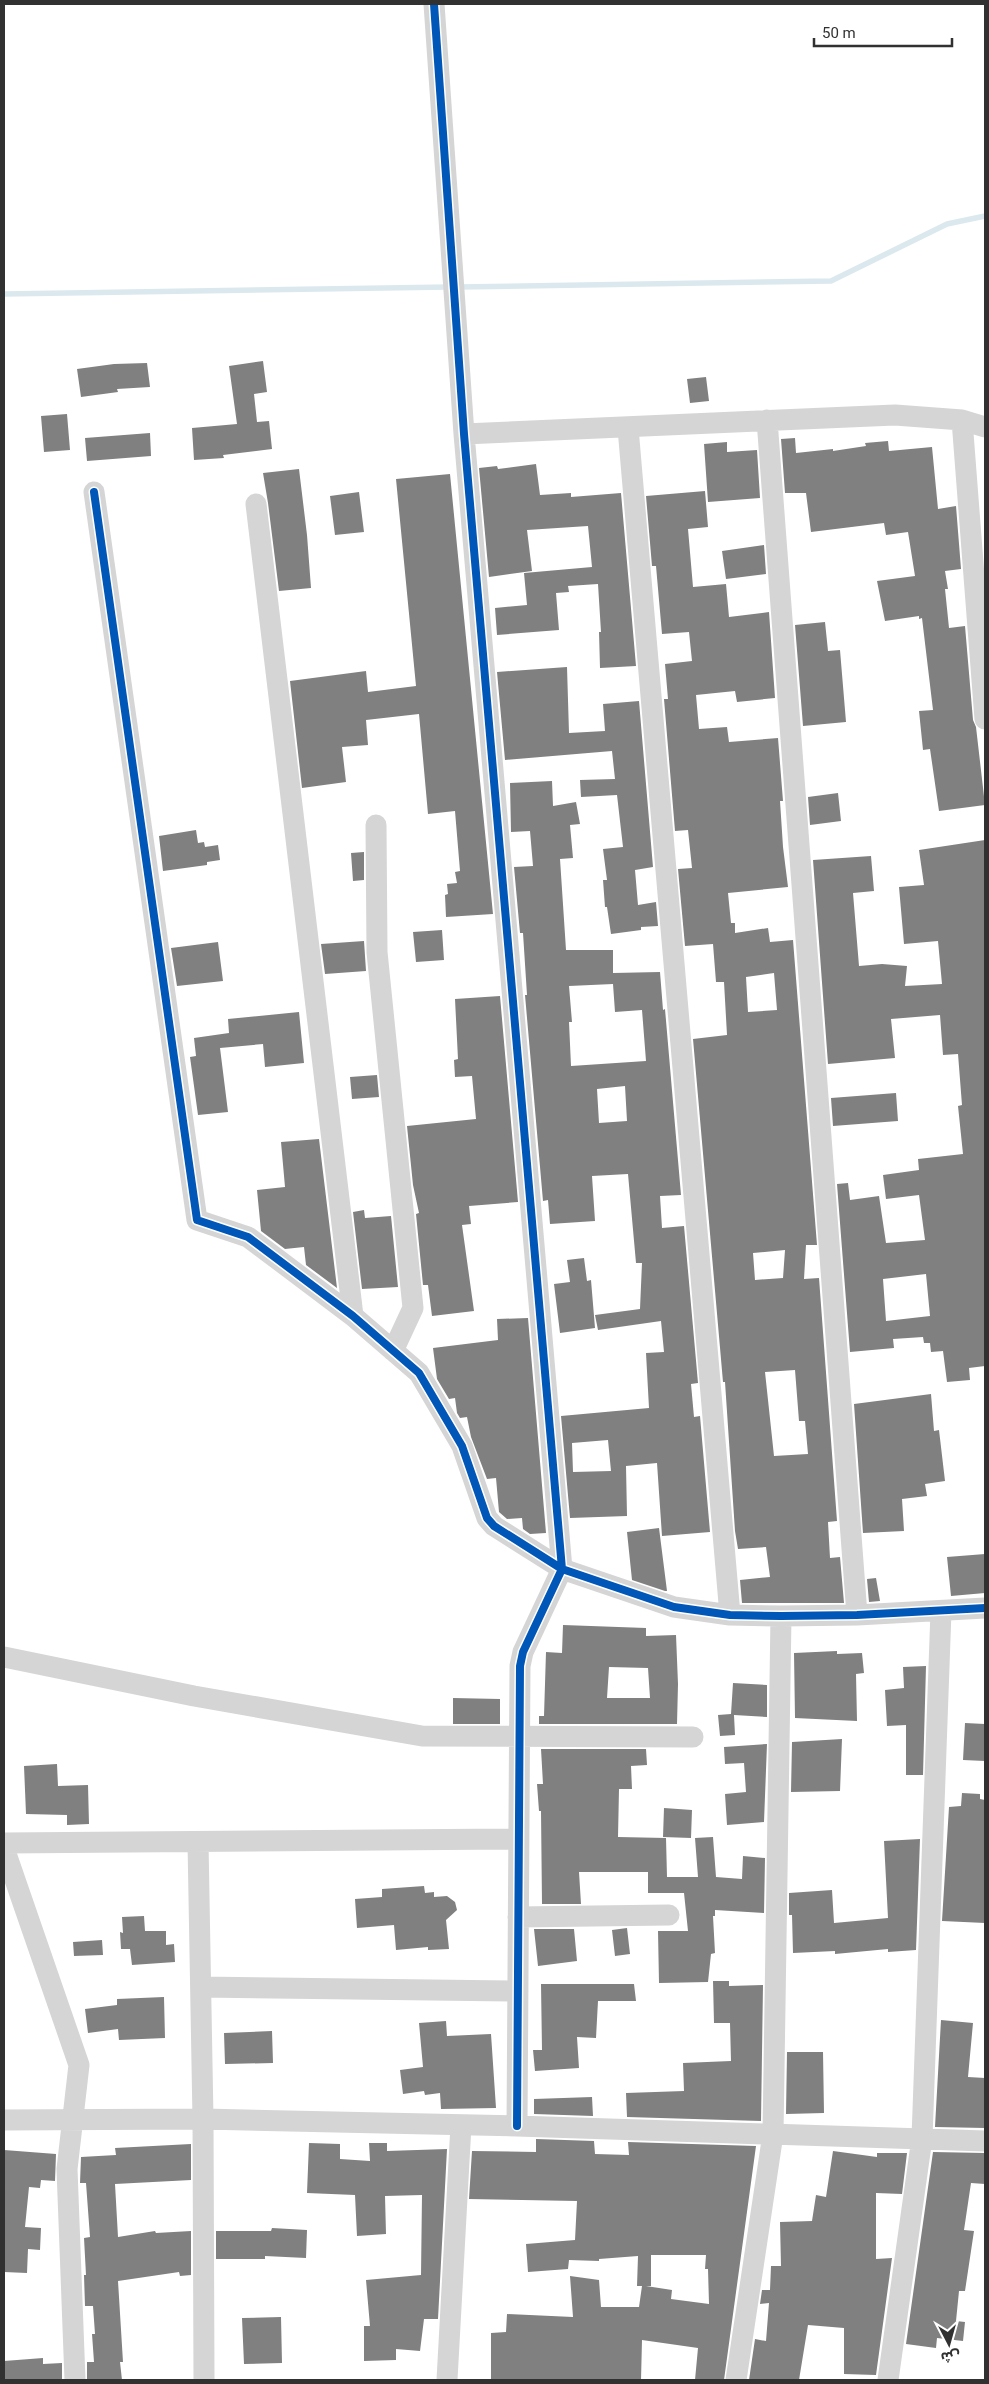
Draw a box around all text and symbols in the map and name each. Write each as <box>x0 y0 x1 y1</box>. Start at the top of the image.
scale bar <box>814 15 952 47</box>
text: 50 m <box>822 24 856 42</box>
north arrow <box>924 2319 974 2369</box>
text: ش <box>940 2348 961 2366</box>

